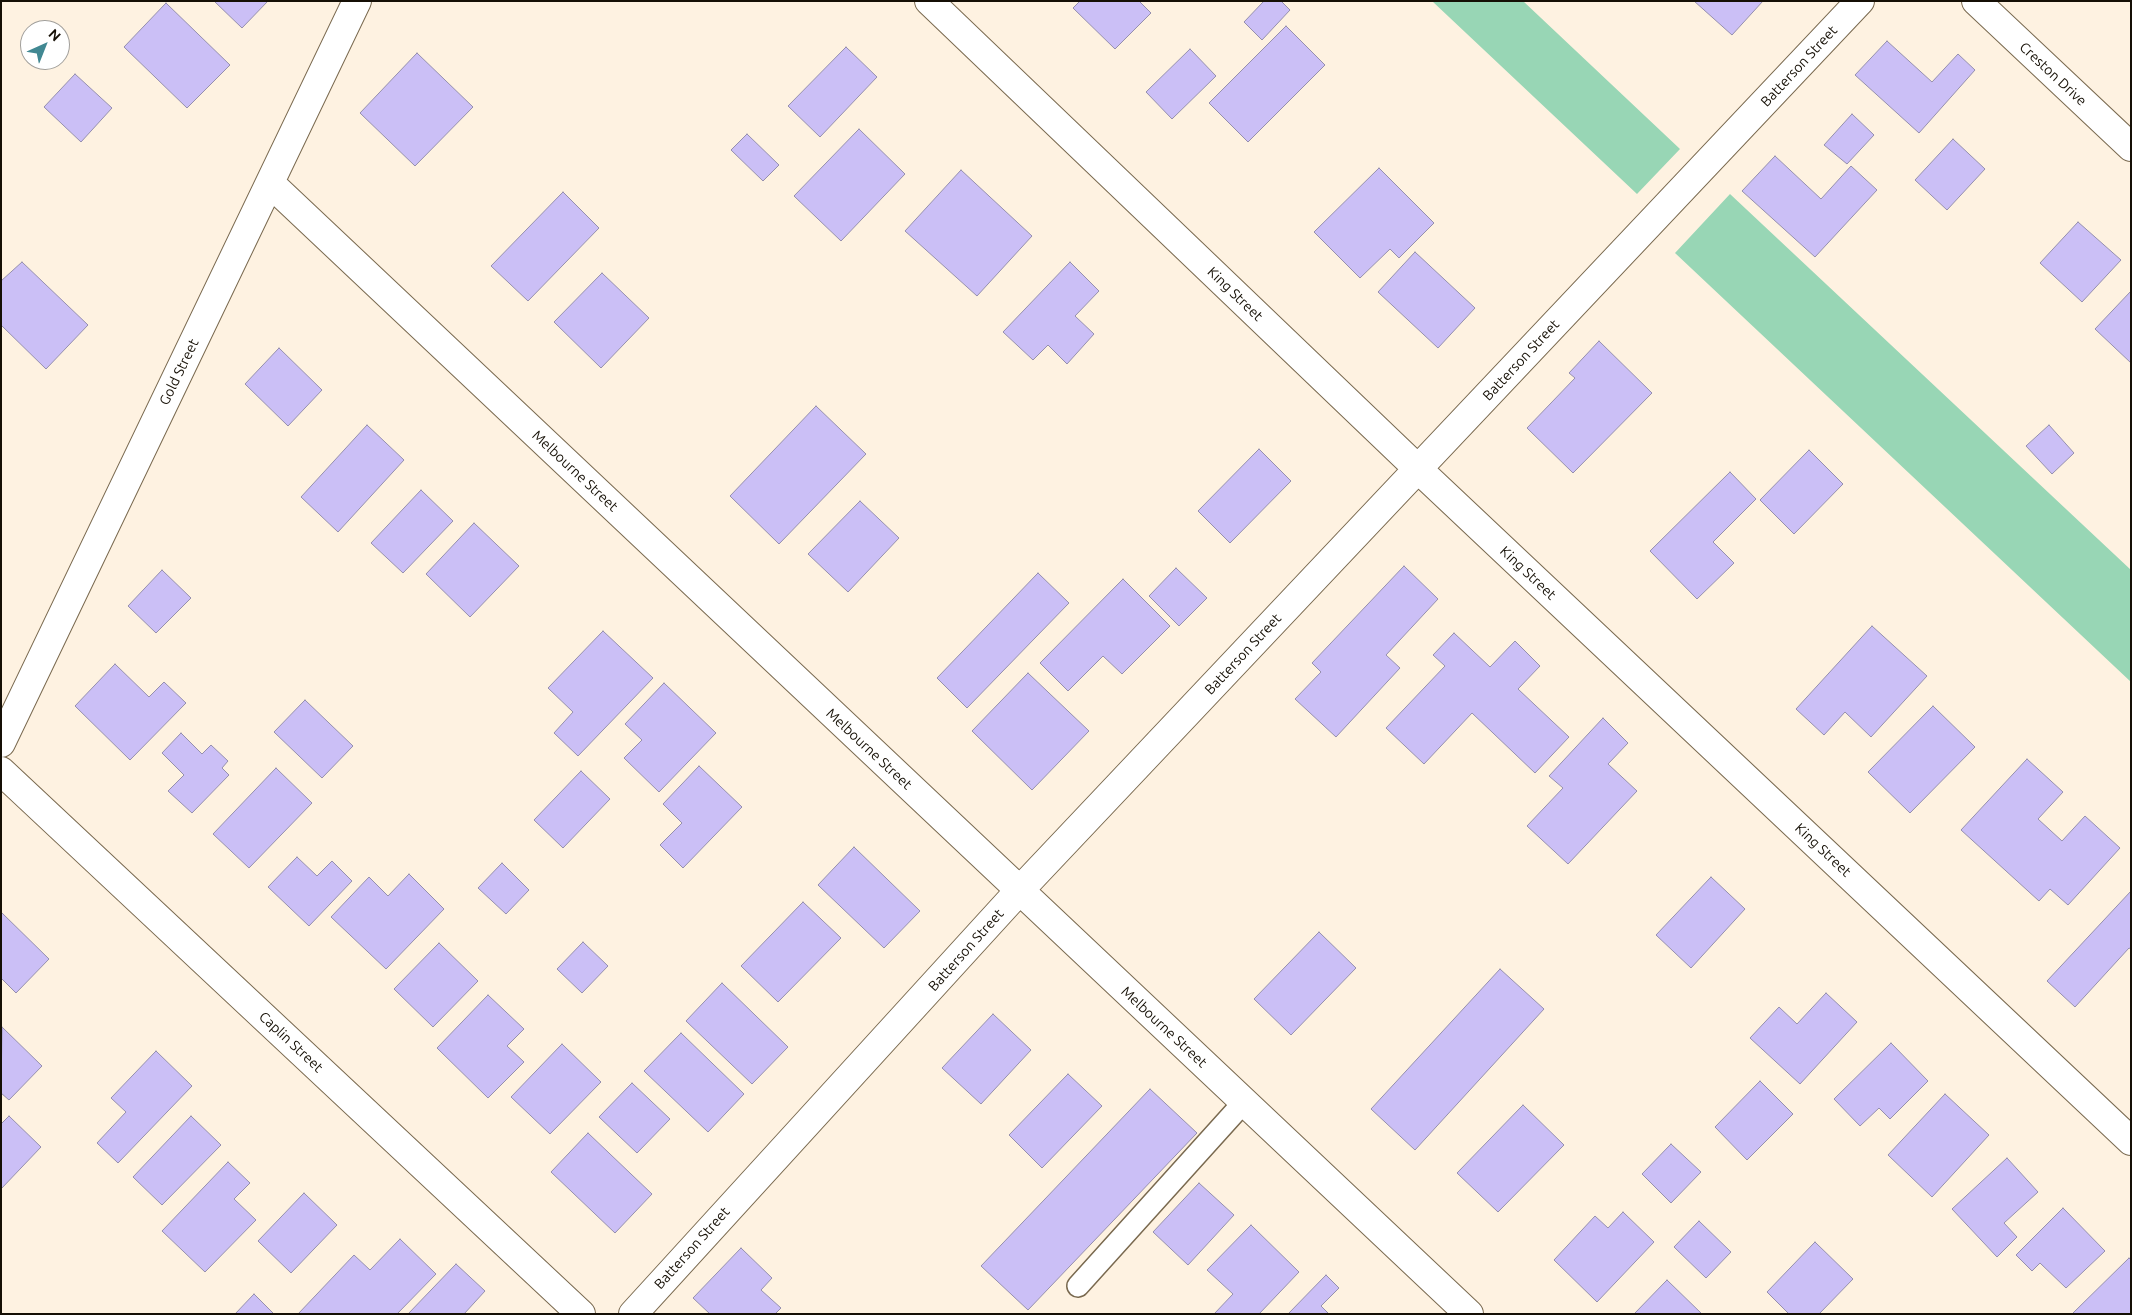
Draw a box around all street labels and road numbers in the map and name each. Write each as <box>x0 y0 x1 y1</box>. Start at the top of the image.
street label: Batterson Street <box>1757 22 1841 110</box>
street label: Creston Drive <box>2016 39 2090 109</box>
street label: King Street <box>1204 263 1266 325</box>
street label: Batterson Street <box>1479 316 1563 404</box>
street label: Gold Street <box>156 336 202 408</box>
street label: Melbourne Street <box>529 427 621 515</box>
street label: King Street <box>1496 543 1560 603</box>
street label: Batterson Street <box>1201 610 1285 698</box>
street label: Melbourne Street <box>823 705 915 793</box>
street label: King Street <box>1791 820 1855 880</box>
street label: Batterson Street <box>925 905 1007 995</box>
street label: Melbourne Street <box>1118 983 1210 1071</box>
street label: Caplin Street <box>256 1008 326 1076</box>
street label: Batterson Street <box>651 1203 733 1293</box>

